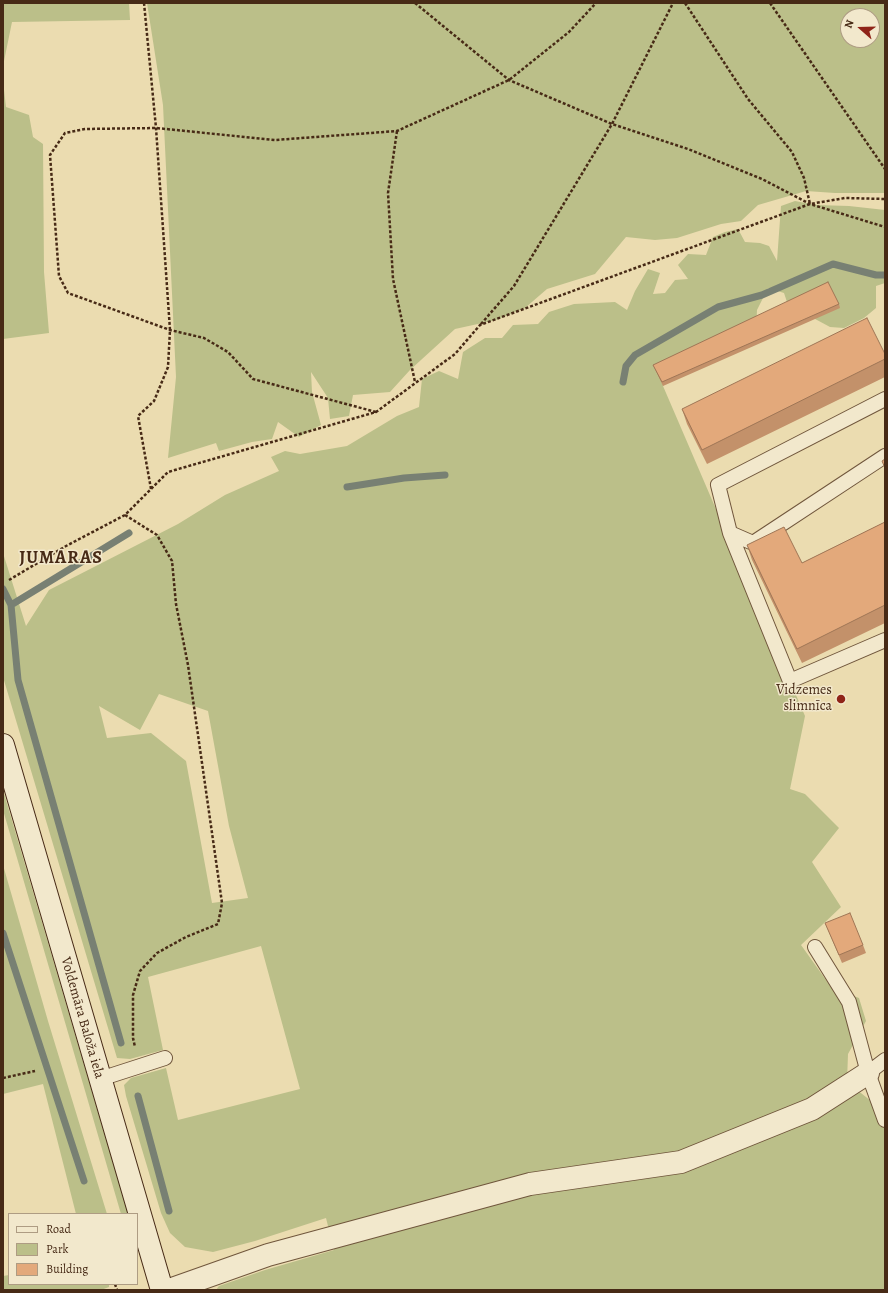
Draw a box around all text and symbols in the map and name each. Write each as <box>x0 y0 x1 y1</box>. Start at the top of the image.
north arrow <box>840 8 880 48</box>
text: N <box>841 18 858 30</box>
district label: JUMARAS <box>19 548 103 570</box>
place label: Vidzemes slimnīca <box>776 683 832 716</box>
marker: Vidzemes slimnīca <box>835 693 847 705</box>
street label: Voldemāra Baloža iela <box>57 955 107 1081</box>
legend <box>8 1213 138 1285</box>
text: Road <box>46 1221 71 1237</box>
text: Park <box>46 1241 69 1257</box>
text: Building <box>46 1261 88 1277</box>

